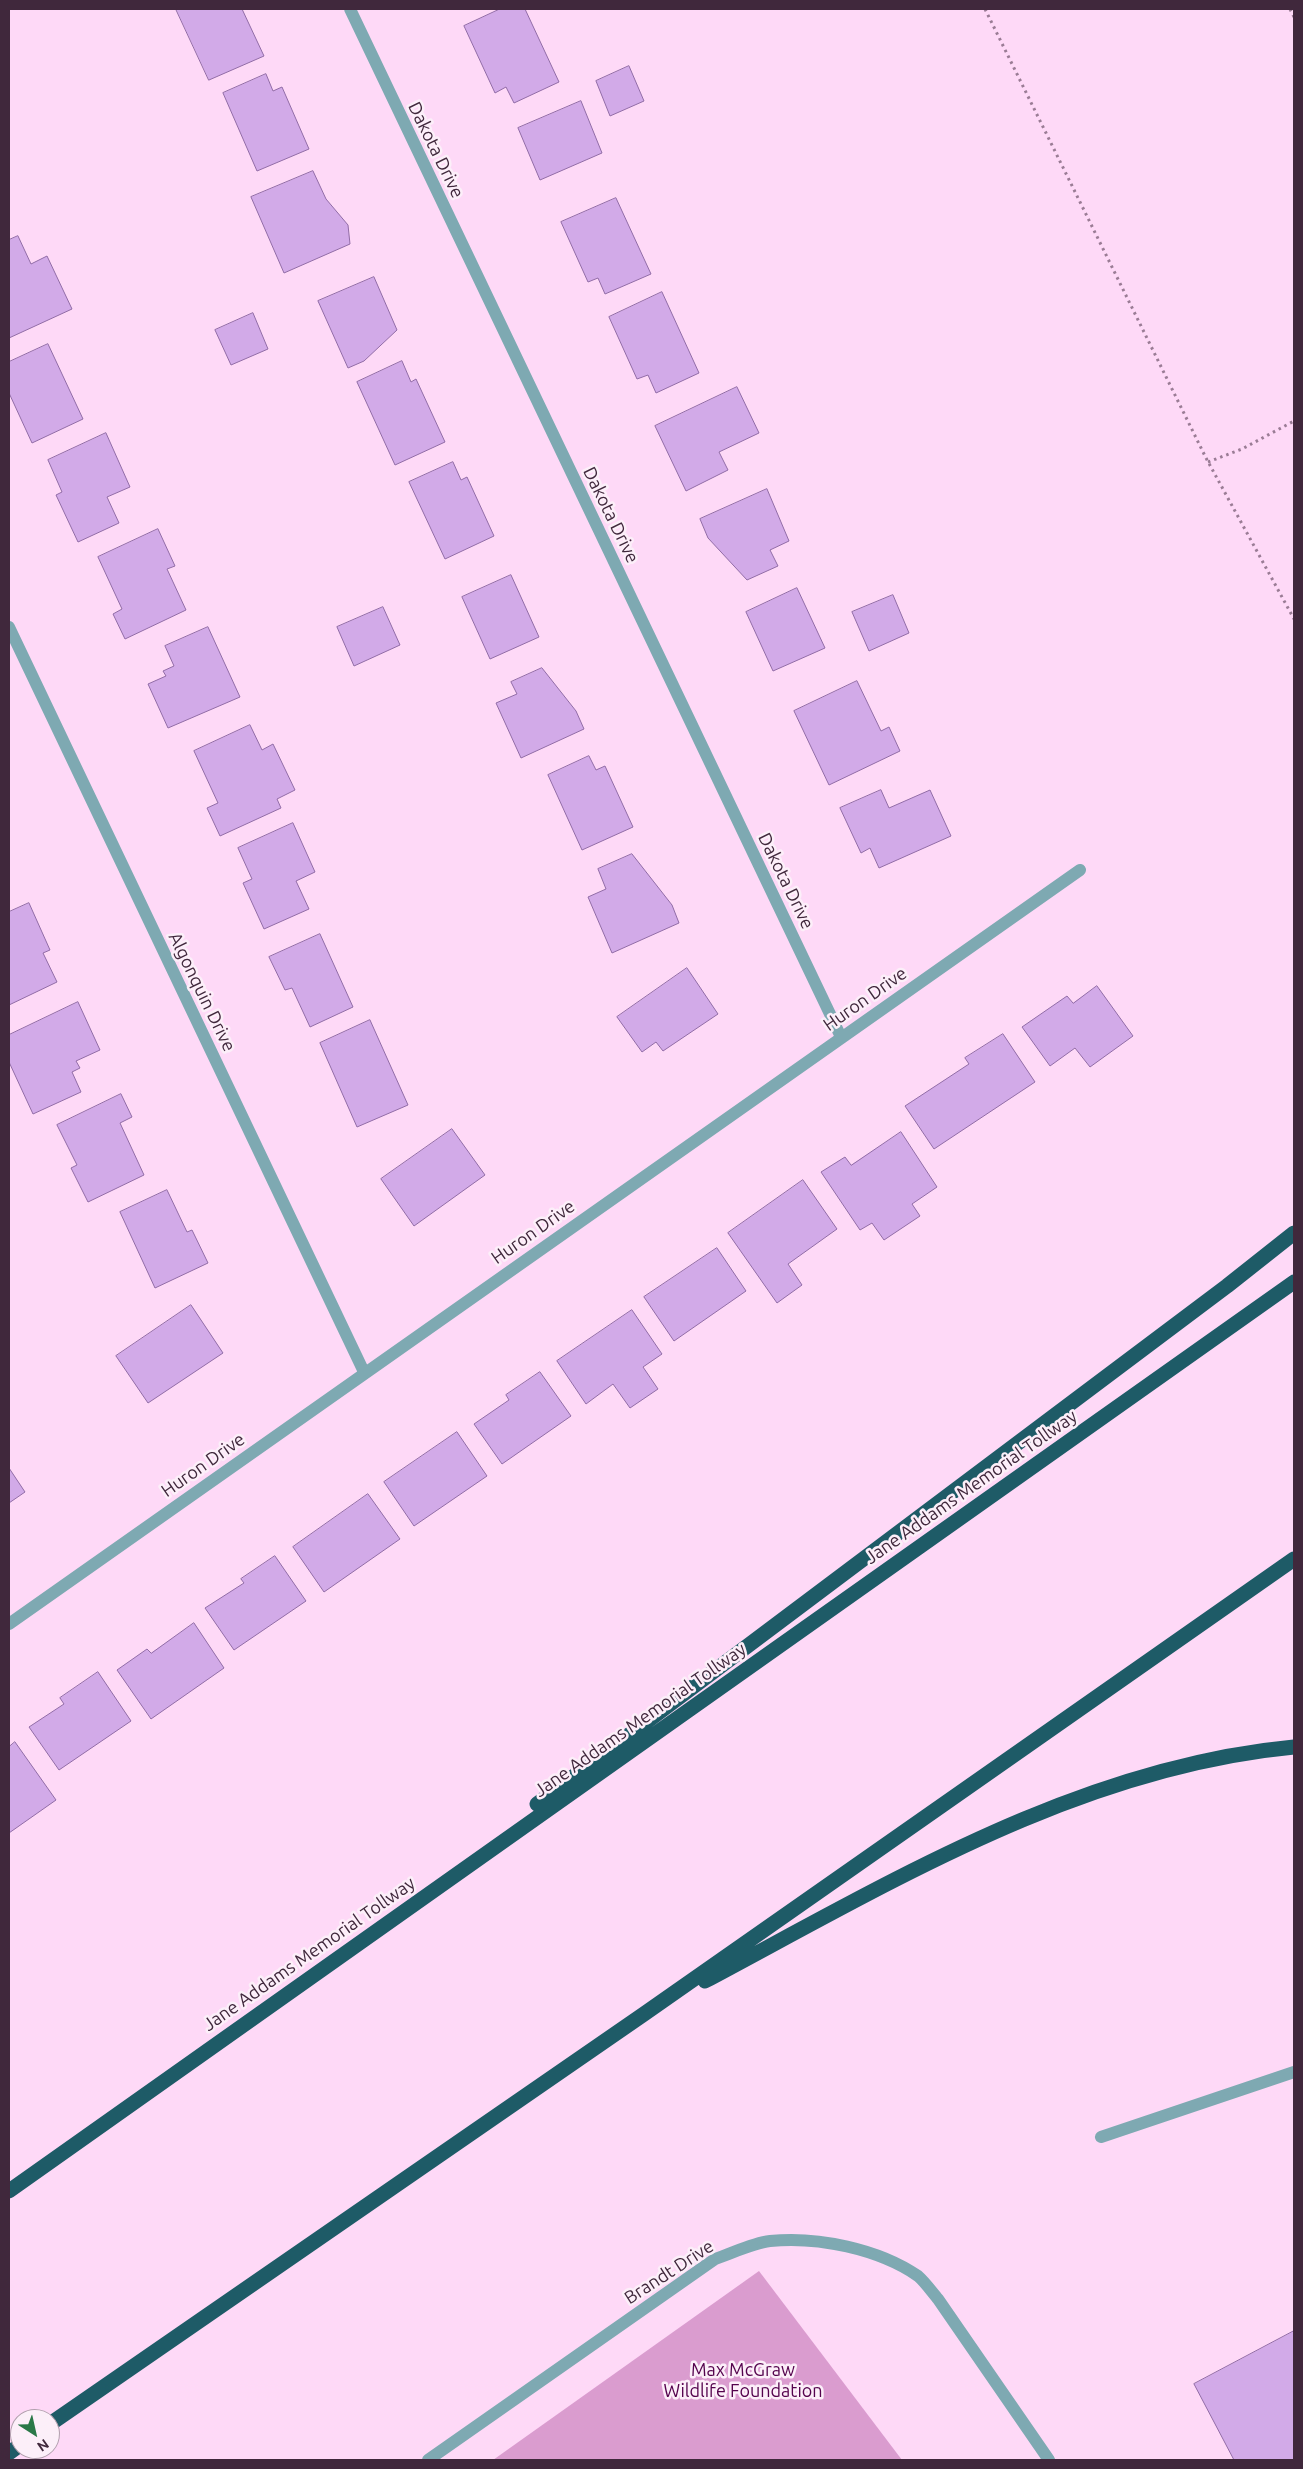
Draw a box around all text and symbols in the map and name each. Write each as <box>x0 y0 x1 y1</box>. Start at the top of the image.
street label: Dakota Drive <box>403 98 469 202</box>
street label: Dakota Drive <box>578 463 644 567</box>
street label: Dakota Drive <box>753 829 819 933</box>
street label: Algonquin Drive <box>164 929 240 1055</box>
street label: Huron Drive <box>819 962 911 1036</box>
street label: Huron Drive <box>487 1195 579 1269</box>
street label: Jane Addams Memorial Tollway <box>861 1405 1081 1569</box>
street label: Huron Drive <box>157 1428 249 1502</box>
street label: Jane Addams Memorial Tollway <box>530 1638 750 1802</box>
street label: Jane Addams Memorial Tollway <box>199 1872 419 2036</box>
street label: Brandt Drive <box>620 2235 718 2309</box>
park label: Max McGraw Wildlife Foundation <box>663 2359 823 2402</box>
north arrow <box>10 2409 60 2459</box>
text: N <box>34 2436 52 2455</box>

